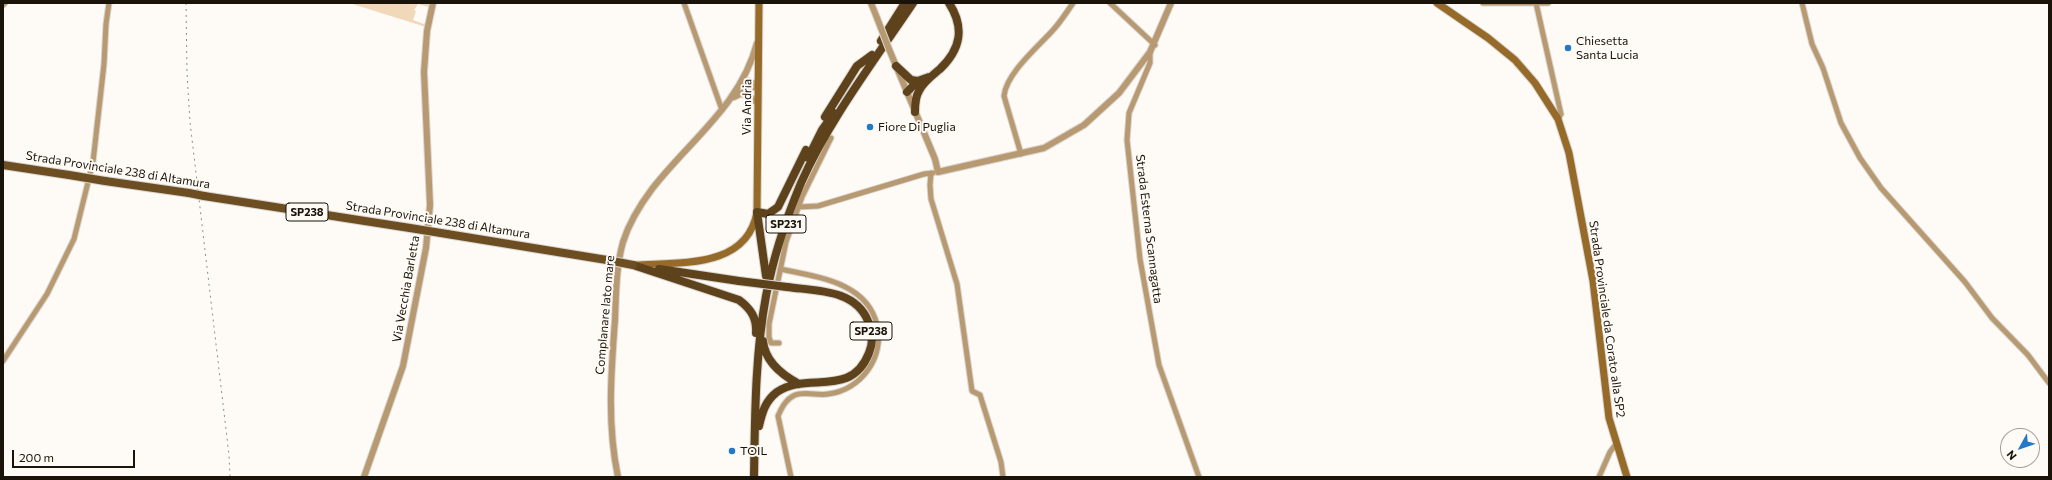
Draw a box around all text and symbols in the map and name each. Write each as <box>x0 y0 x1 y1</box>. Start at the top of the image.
place label: Chiesetta Santa Lucia <box>1576 34 1639 62</box>
marker: Chiesetta Santa Lucia <box>1563 43 1573 53</box>
street label: Via Andria <box>739 79 755 135</box>
place label: Fiore Di Puglia <box>878 120 956 134</box>
marker: Fiore Di Puglia <box>865 122 875 132</box>
street label: Strada Provinciale 238 di Altamura <box>25 148 211 192</box>
street label: Strada Esterna Scannagatta <box>1133 154 1165 304</box>
street label: Strada Provinciale 238 di Altamura <box>345 198 531 242</box>
road number: SP238 <box>286 203 328 221</box>
road number: SP231 <box>766 215 806 233</box>
street label: Strada Provinciale da Corato alla SP2 <box>1586 220 1628 418</box>
street label: Via Vecchia Barletta <box>390 234 422 344</box>
street label: Complanare lato mare <box>593 255 617 375</box>
road number: SP238 <box>850 322 892 340</box>
north arrow <box>2000 428 2040 468</box>
scale bar <box>14 442 137 468</box>
place label: TOIL <box>740 444 767 458</box>
marker: TOIL <box>727 446 737 456</box>
text: N <box>2004 448 2019 463</box>
text: 200 m <box>19 450 54 464</box>

